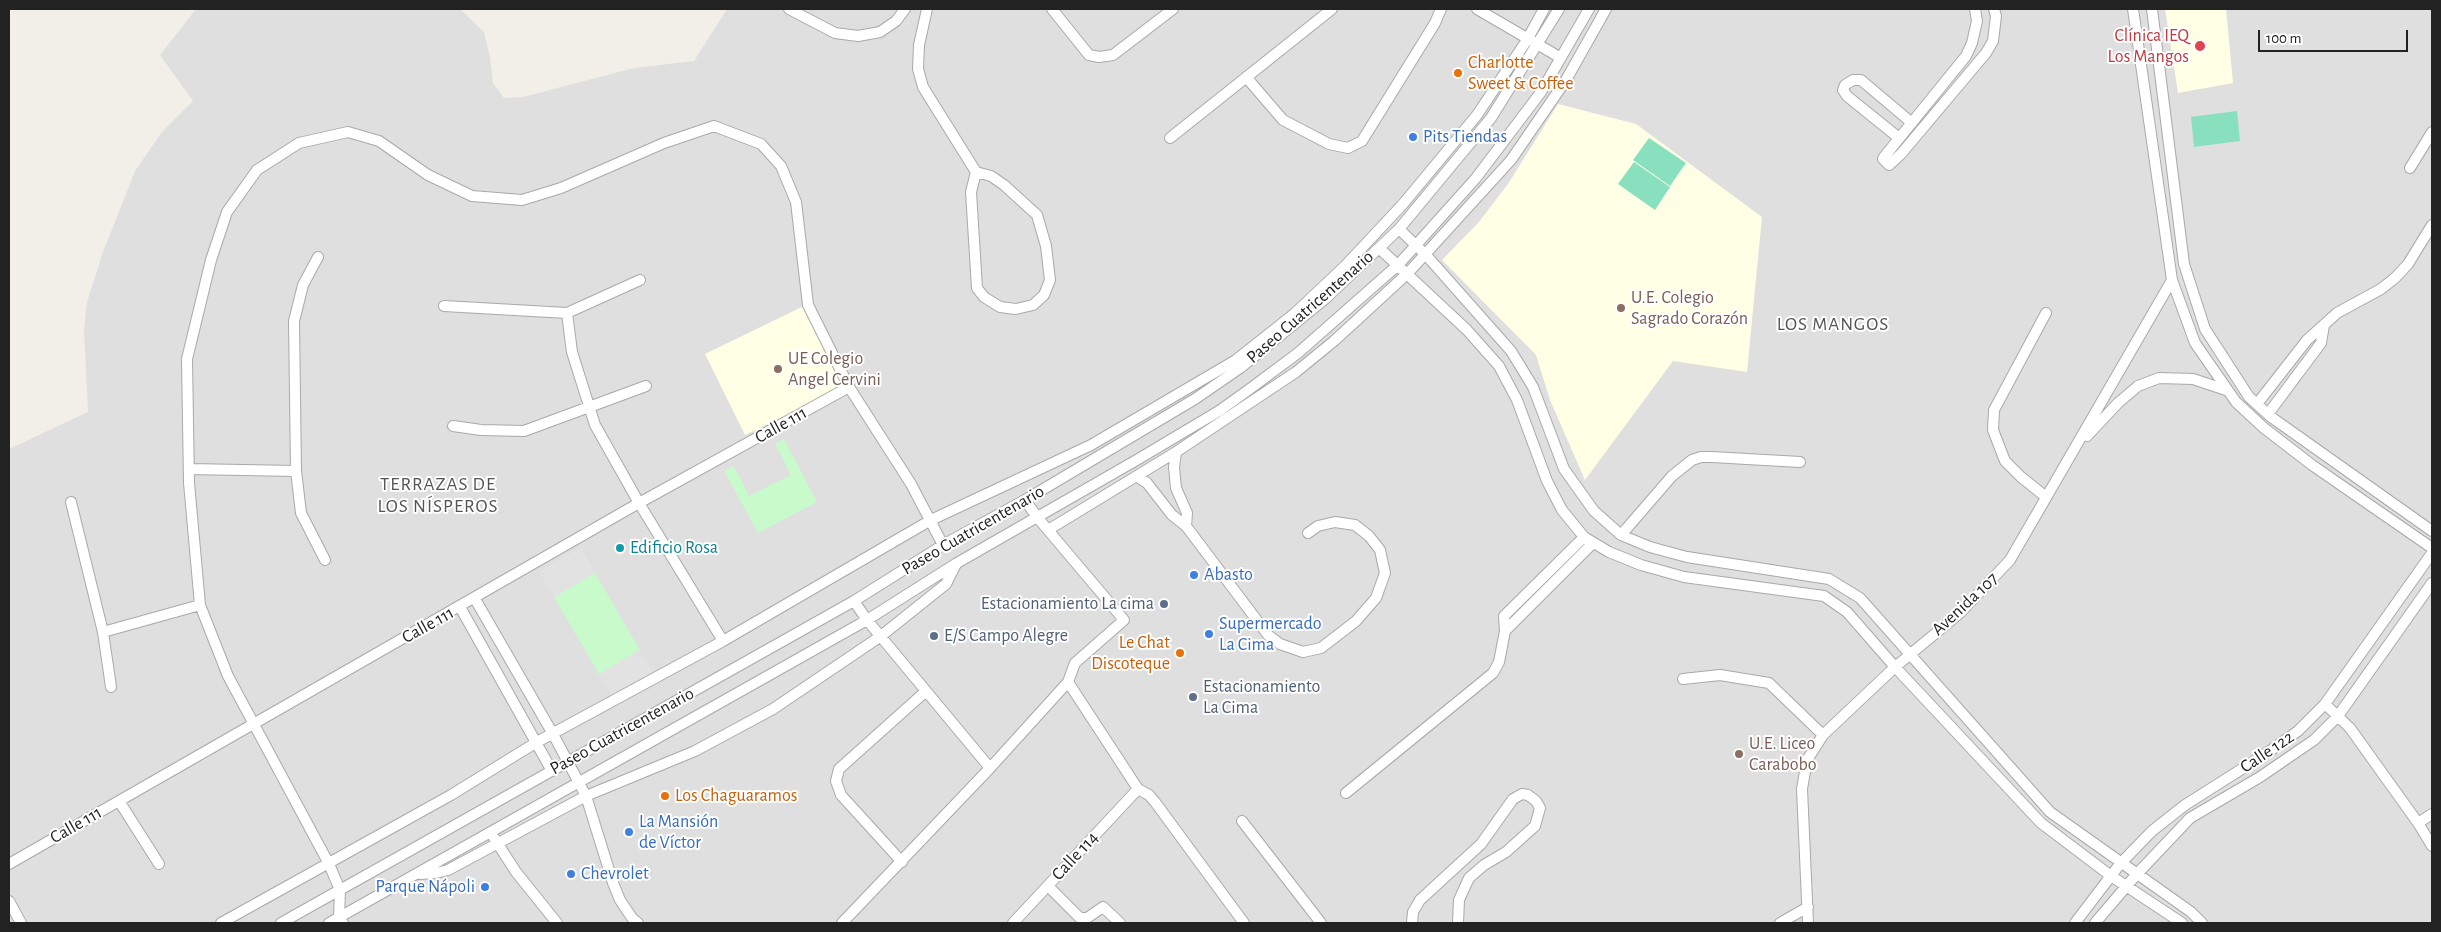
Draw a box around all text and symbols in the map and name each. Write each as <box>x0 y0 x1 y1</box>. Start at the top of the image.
scale bar <box>2261 20 2411 52</box>
place label: Clínica IEQ Los Mangos <box>2108 25 2189 68</box>
text: 100 m <box>2266 31 2301 46</box>
marker: Clínica IEQ Los Mangos <box>2193 39 2207 53</box>
place label: Charlotte Sweet & Coffee <box>1468 52 1573 94</box>
marker: Charlotte Sweet & Coffee <box>1452 67 1464 79</box>
place label: Pits Tiendas <box>1423 126 1507 148</box>
marker: Pits Tiendas <box>1407 131 1419 143</box>
street label: Paseo Cuatricentenario <box>1242 246 1378 368</box>
place label: U.E. Colegio Sagrado Corazón <box>1631 287 1748 330</box>
marker: U.E. Colegio Sagrado Corazón <box>1615 302 1627 314</box>
district label: LOS MANGOS <box>1776 313 1890 335</box>
place label: UE Colegio Angel Cervini <box>788 348 881 390</box>
marker: UE Colegio Angel Cervini <box>772 363 784 375</box>
street label: Calle 111 <box>751 402 811 448</box>
district label: TERRAZAS DE LOS NÍSPEROS <box>376 473 500 517</box>
street label: Paseo Cuatricentenario <box>898 480 1048 580</box>
place label: Edificio Rosa <box>630 537 718 559</box>
marker: Edificio Rosa <box>614 542 626 554</box>
place label: Abasto <box>1204 564 1253 586</box>
street label: Avenida 107 <box>1927 568 2003 640</box>
marker: Abasto <box>1188 569 1200 581</box>
place label: Estacionamiento La cima <box>981 593 1154 615</box>
marker: Estacionamiento La cima <box>1158 598 1170 610</box>
street label: Calle 111 <box>398 602 458 648</box>
place label: Supermercado La Cima <box>1219 613 1322 656</box>
place label: E/S Campo Alegre <box>944 625 1068 647</box>
marker: Supermercado La Cima <box>1203 628 1215 640</box>
marker: E/S Campo Alegre <box>928 630 940 642</box>
place label: Le Chat Discoteque <box>1091 632 1170 674</box>
marker: Le Chat Discoteque <box>1174 647 1186 659</box>
place label: Estacionamiento La Cima <box>1203 676 1320 719</box>
street label: Paseo Cuatricentenario <box>546 682 698 780</box>
marker: Estacionamiento La Cima <box>1187 691 1199 703</box>
street label: Calle 122 <box>2236 726 2298 778</box>
place label: U.E. Liceo Carabobo <box>1749 733 1817 776</box>
marker: U.E. Liceo Carabobo <box>1733 748 1745 760</box>
place label: Los Chaguaramos <box>675 785 797 807</box>
marker: Los Chaguaramos <box>659 790 671 802</box>
street label: Calle 111 <box>46 802 106 848</box>
place label: La Mansión de Víctor <box>639 811 718 854</box>
marker: La Mansión de Víctor <box>623 826 635 838</box>
street label: Calle 114 <box>1047 827 1103 885</box>
place label: Chevrolet <box>581 863 649 885</box>
marker: Chevrolet <box>565 868 577 880</box>
place label: Parque Nápoli <box>376 876 475 898</box>
marker: Parque Nápoli <box>479 881 491 893</box>

